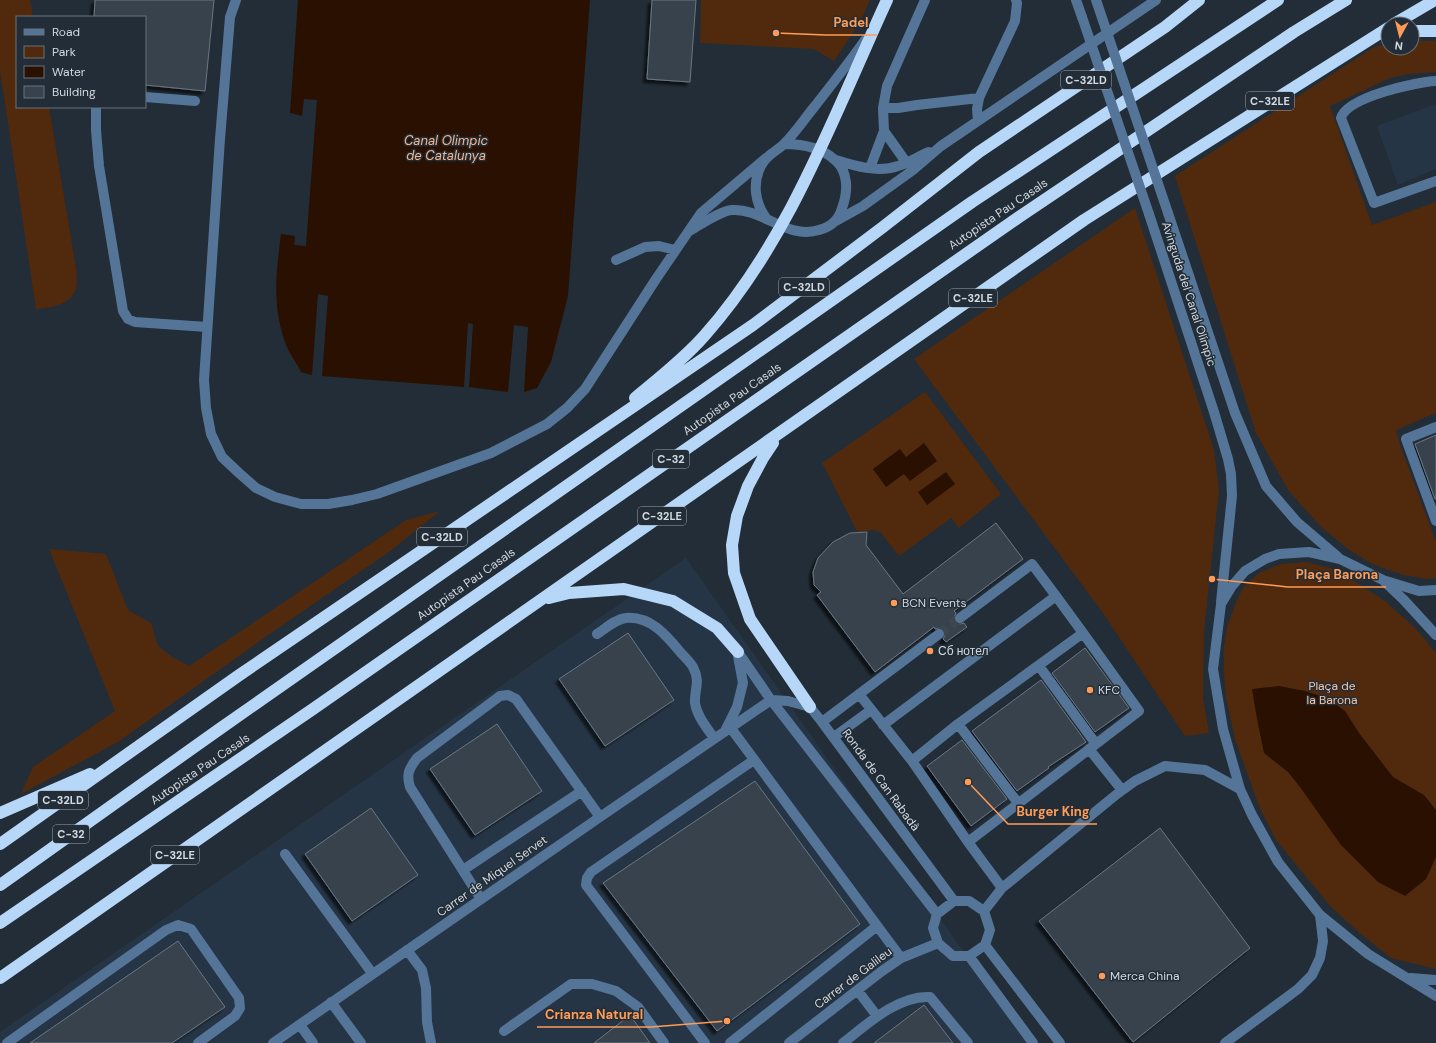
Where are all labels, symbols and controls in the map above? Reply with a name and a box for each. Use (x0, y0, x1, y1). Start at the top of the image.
callout: Padel (826, 10, 877, 35)
text: Padel (834, 14, 868, 31)
legend (16, 16, 146, 108)
north arrow (1380, 16, 1420, 56)
text: Road (52, 24, 80, 40)
text: N (1394, 38, 1404, 53)
text: Park (52, 44, 76, 60)
text: Water (52, 64, 86, 80)
road number: C-32LD (1061, 71, 1111, 89)
text: Building (52, 84, 96, 100)
road number: C-32LE (1246, 92, 1294, 110)
water label: Canal Olimpic de Catalunya (404, 132, 489, 164)
street label: Autopista Pau Casals (945, 175, 1051, 253)
street label: Avinguda del Canal Olímpic (1158, 219, 1220, 369)
road number: C-32LD (779, 278, 829, 296)
road number: C-32LE (949, 289, 997, 307)
street label: Autopista Pau Casals (680, 359, 784, 439)
road number: C-32 (653, 450, 689, 468)
road number: C-32LE (638, 507, 686, 525)
road number: C-32LD (417, 528, 467, 546)
street label: Autopista Pau Casals (414, 544, 518, 624)
callout: Plaça Barona (1288, 562, 1386, 587)
text: Plaça Barona (1296, 566, 1378, 583)
place label: BCN Events (902, 595, 967, 611)
marker: BCN Events (889, 598, 899, 608)
place label: Сб нотел (938, 643, 988, 659)
marker: Сб нотел (925, 646, 935, 656)
park label: Plaça de la Barona (1307, 678, 1357, 708)
place label: KFC (1098, 682, 1120, 698)
marker: KFC (1085, 685, 1095, 695)
street label: Ronda de Can Rabadà (839, 726, 923, 834)
street label: Autopista Pau Casals (147, 730, 253, 808)
road number: C-32LD (38, 791, 88, 809)
callout: Burger King (1008, 799, 1097, 824)
text: Burger King (1017, 803, 1090, 820)
road number: C-32 (53, 825, 89, 843)
street label: Carrer de Miquel Servet (434, 832, 551, 920)
road number: C-32LE (151, 846, 199, 864)
street label: Carrer de Galileu (811, 943, 895, 1012)
place label: Merca China (1110, 968, 1180, 984)
marker: Merca China (1097, 971, 1107, 981)
callout: Crianza Natural (537, 1002, 651, 1027)
text: Crianza Natural (545, 1006, 643, 1023)

